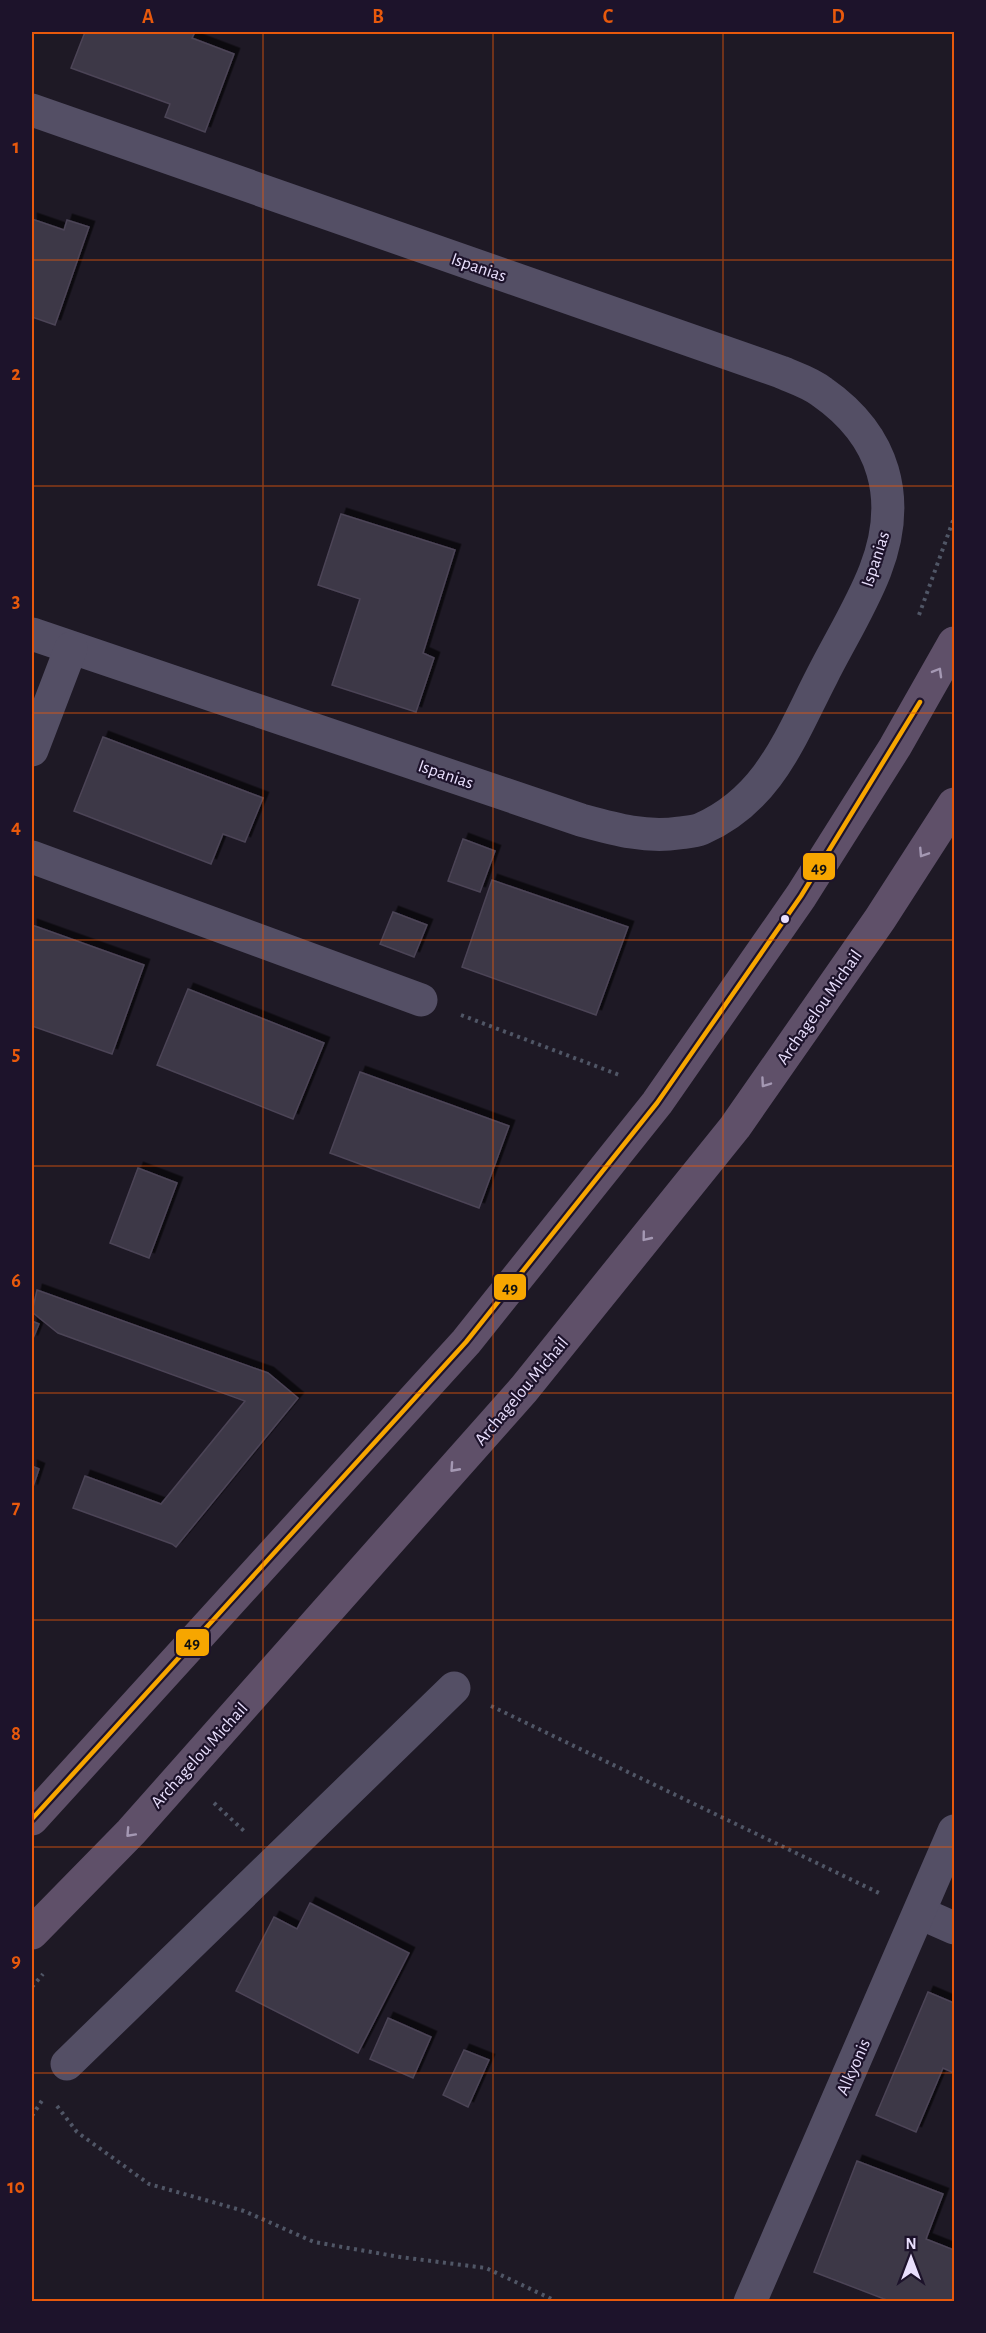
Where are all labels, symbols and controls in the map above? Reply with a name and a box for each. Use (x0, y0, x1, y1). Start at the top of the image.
text: A (142, 7, 154, 27)
text: B (372, 7, 384, 27)
text: C (603, 7, 614, 27)
text: D (831, 7, 845, 27)
text: 1 (12, 137, 20, 157)
street label: Ispanias (449, 250, 509, 286)
text: 2 (11, 364, 21, 384)
street label: Ispanias (859, 529, 893, 589)
text: 3 (12, 591, 20, 611)
one-way arrow (930, 668, 942, 679)
street label: Ispanias (416, 757, 476, 793)
text: 4 (11, 817, 21, 837)
one-way arrow (919, 846, 930, 857)
line badge: 49 (802, 852, 836, 881)
text: 49 (811, 860, 827, 876)
unlabelled marker (779, 913, 791, 925)
street label: Archagelou Michail (774, 947, 866, 1068)
text: 5 (12, 1044, 20, 1064)
one-way arrow (761, 1077, 772, 1088)
one-way arrow (643, 1231, 654, 1242)
text: 6 (11, 1271, 21, 1291)
line badge: 49 (493, 1273, 527, 1301)
text: 49 (502, 1280, 518, 1296)
street label: Archagelou Michail (471, 1334, 572, 1449)
one-way arrow (450, 1461, 461, 1472)
text: 7 (12, 1497, 21, 1517)
line badge: 49 (175, 1628, 210, 1657)
text: 49 (184, 1635, 200, 1651)
street label: Archagelou Michail (148, 1699, 252, 1812)
text: 8 (11, 1724, 21, 1744)
one-way arrow (126, 1826, 137, 1837)
text: 9 (11, 1951, 21, 1971)
street label: Alkyonis (834, 2037, 874, 2098)
text: 10 (7, 2177, 25, 2197)
north arrow (881, 2228, 941, 2288)
text: N (905, 2236, 917, 2252)

